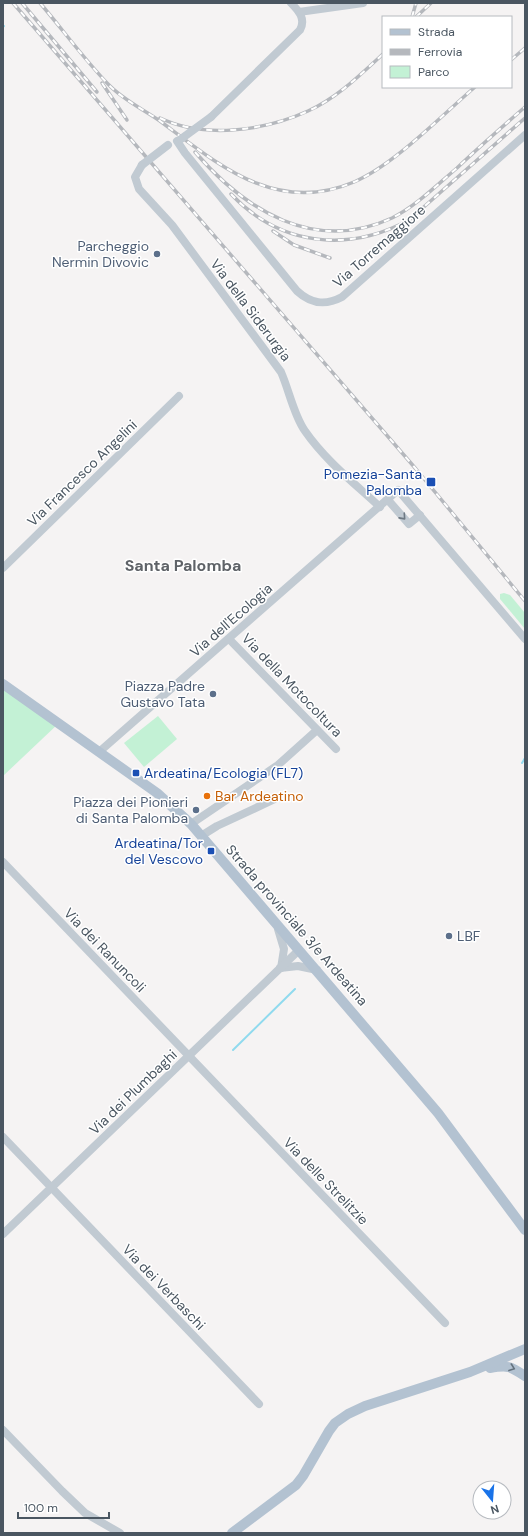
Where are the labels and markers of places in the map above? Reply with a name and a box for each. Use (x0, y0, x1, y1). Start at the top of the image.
place label: Parcheggio Nermin Divovic (52, 237, 149, 271)
marker: Parcheggio Nermin Divovic (152, 249, 162, 259)
place label: Pomezia-Santa Palomba (324, 465, 422, 499)
marker: Pomezia-Santa Palomba (425, 476, 437, 488)
place label: Piazza Padre Gustavo Tata (120, 677, 205, 711)
marker: Piazza Padre Gustavo Tata (208, 689, 218, 699)
place label: Ardeatina/Ecologia (FL7) (144, 764, 303, 782)
marker: Ardeatina/Ecologia (FL7) (131, 768, 141, 778)
place label: Bar Ardeatino (215, 787, 304, 805)
marker: Bar Ardeatino (202, 791, 212, 801)
place label: Piazza dei Pionieri di Santa Palomba (73, 793, 188, 827)
marker: Piazza dei Pionieri di Santa Palomba (191, 805, 201, 815)
place label: Ardeatina/Tor del Vescovo (114, 834, 203, 868)
marker: Ardeatina/Tor del Vescovo (206, 846, 216, 856)
place label: LBF (457, 927, 481, 945)
marker: LBF (444, 931, 454, 941)

